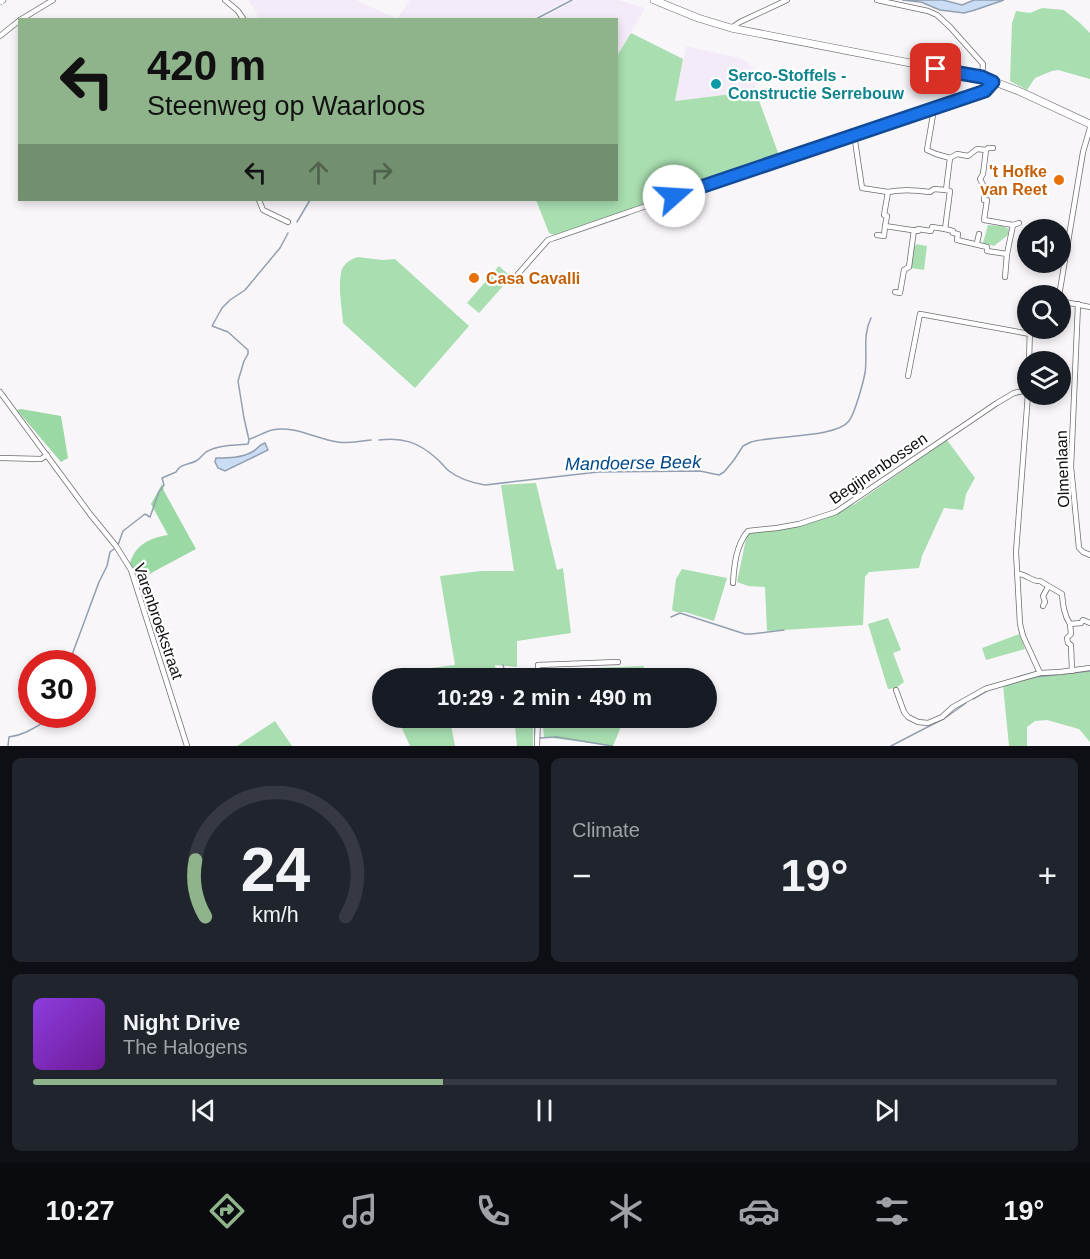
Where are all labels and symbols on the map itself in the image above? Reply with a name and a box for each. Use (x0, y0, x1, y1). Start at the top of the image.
pin (910, 43, 961, 94)
place label: Serco-Stoffels - Constructie Serrebouw (728, 67, 905, 102)
marker: Serco-Stoffels - Constructie Serrebouw (709, 77, 723, 91)
place label: 't Hofke van Reet (980, 163, 1048, 198)
position arrow (642, 164, 706, 228)
marker: 't Hofke van Reet (1052, 173, 1066, 187)
place label: Casa Cavalli (486, 270, 580, 287)
marker: Casa Cavalli (467, 271, 481, 285)
street label: Begijnenbossen (826, 430, 930, 507)
street label: Olmenlaan (1053, 430, 1072, 508)
water label: Mandoerse Beek (565, 452, 702, 474)
street label: Varenbroekstraat (131, 561, 187, 682)
speed limit sign: 30 (18, 650, 96, 728)

